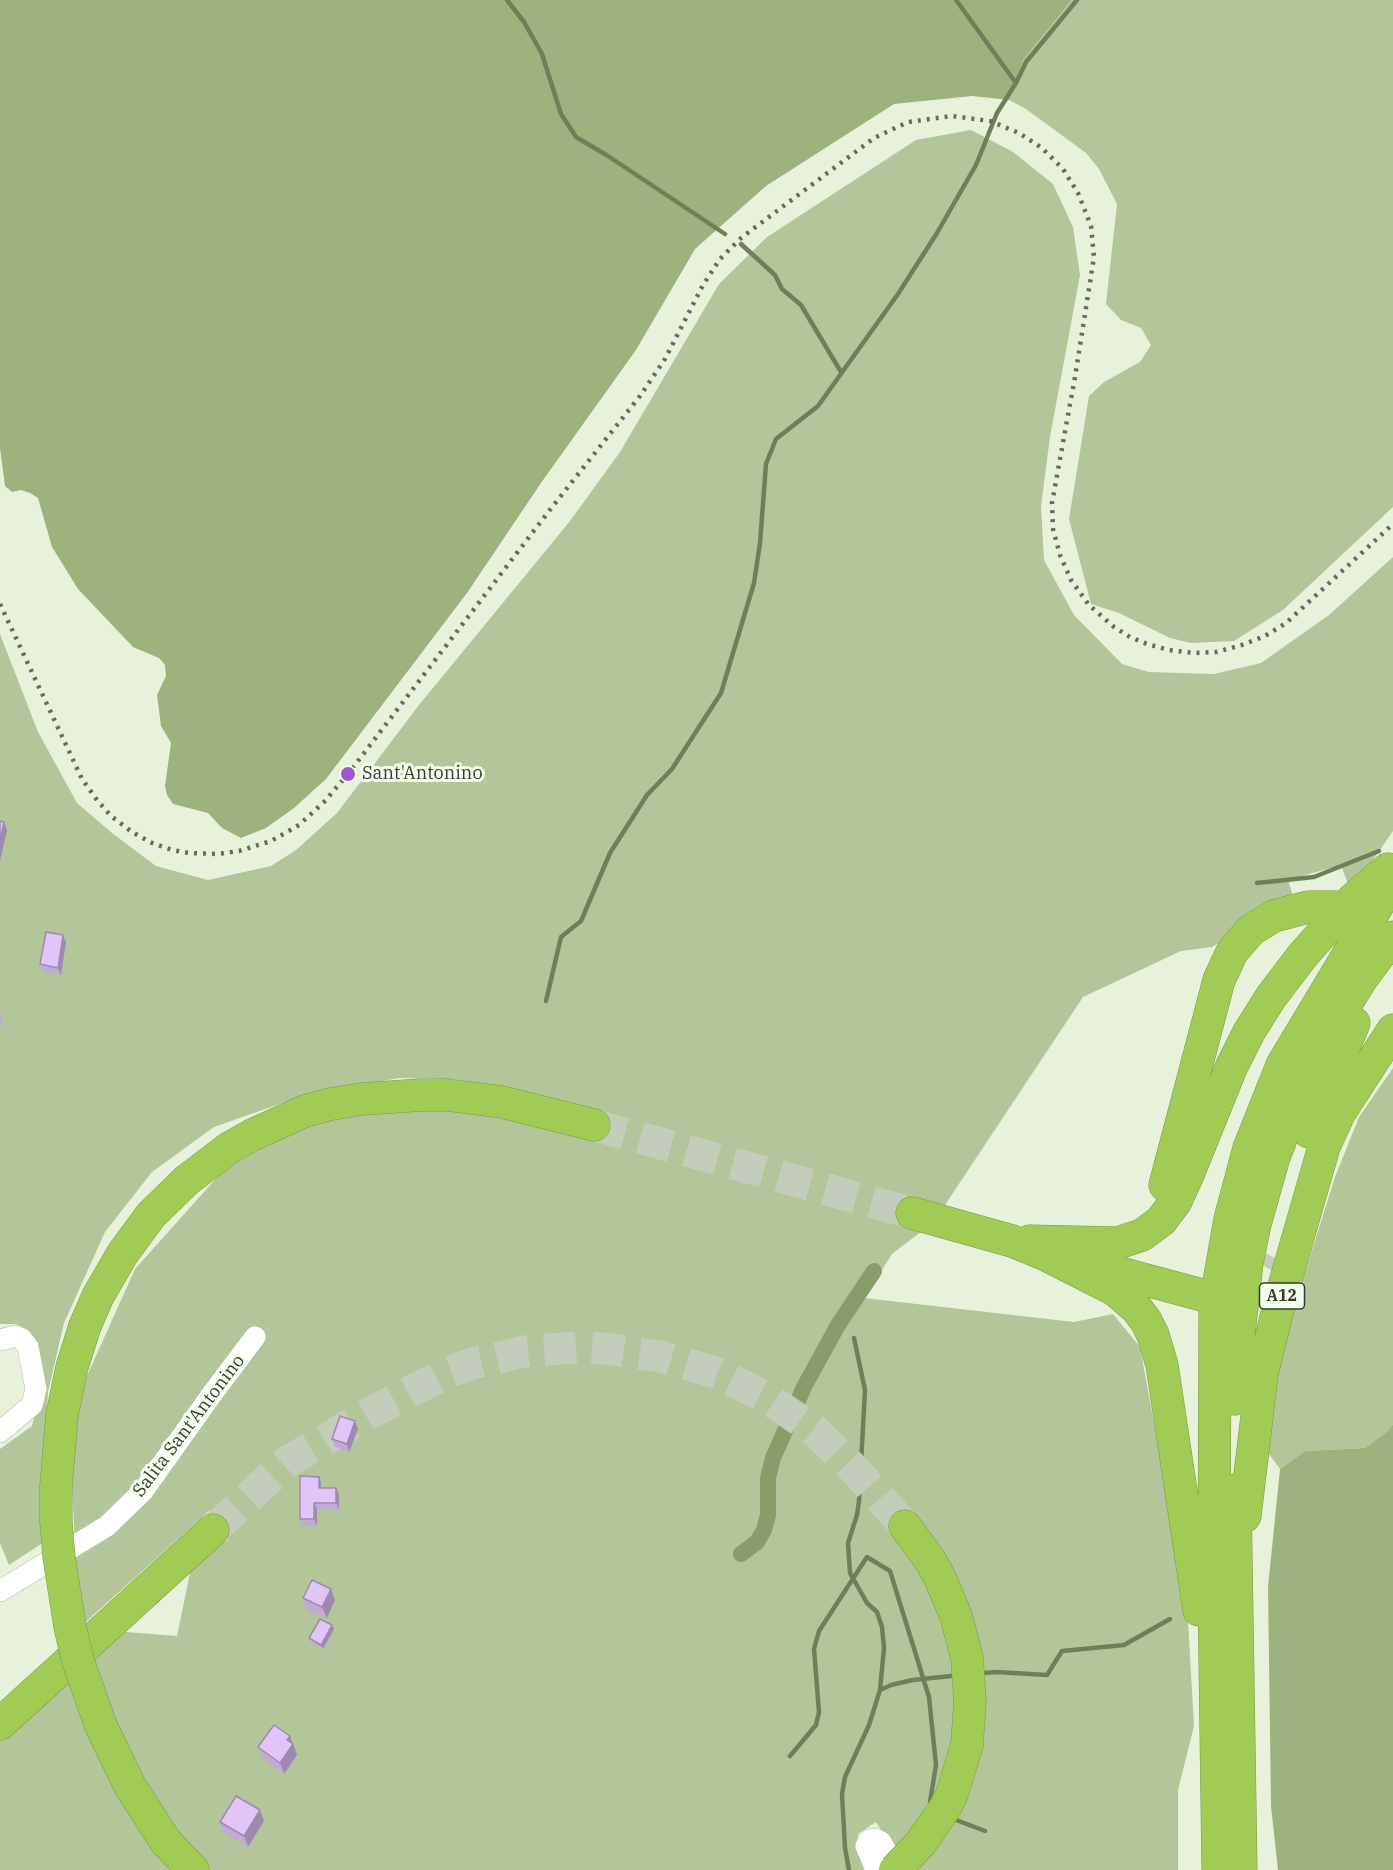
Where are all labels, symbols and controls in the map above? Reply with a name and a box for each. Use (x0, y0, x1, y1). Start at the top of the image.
place label: Sant'Antonino (362, 763, 483, 785)
marker: Sant'Antonino (339, 765, 357, 783)
road number: A12 (1260, 1283, 1304, 1309)
street label: Salita Sant'Antonino (129, 1351, 249, 1501)

